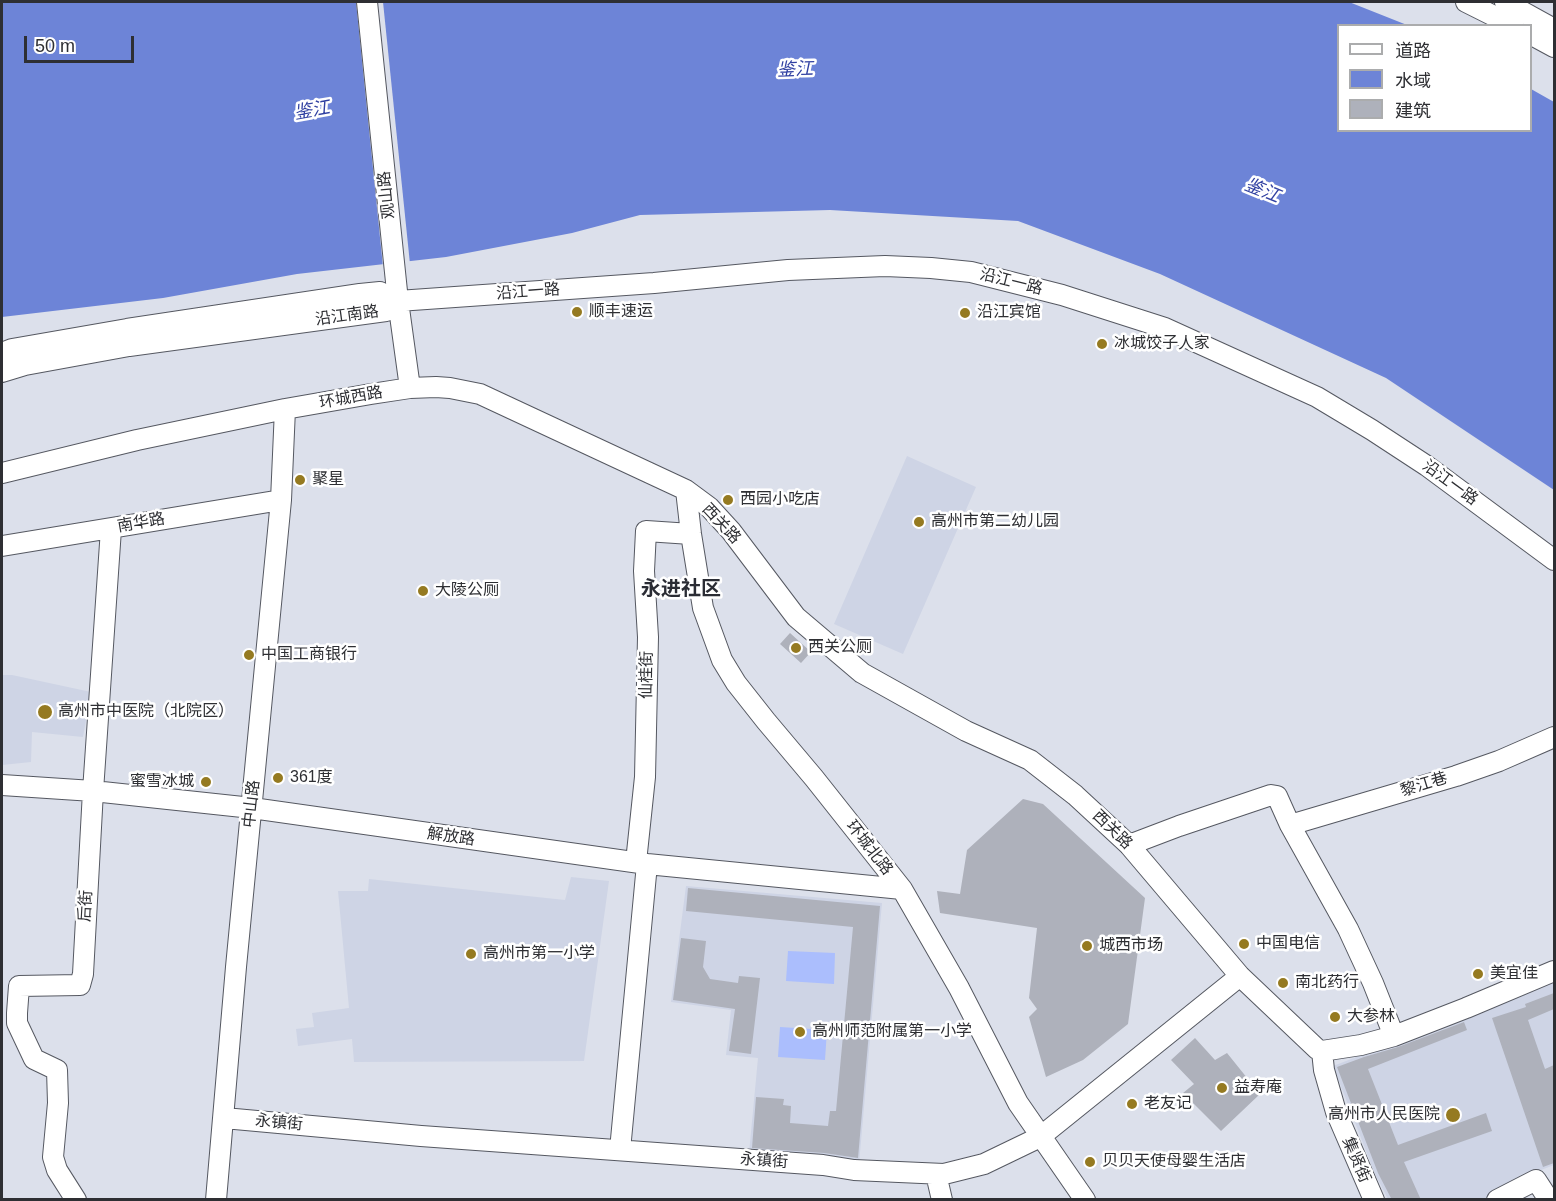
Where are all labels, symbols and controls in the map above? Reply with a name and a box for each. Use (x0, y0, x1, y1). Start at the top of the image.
scale bar (27, 24, 136, 62)
legend (1337, 24, 1532, 132)
text: 50 m (35, 36, 75, 56)
text: 道路 (1395, 41, 1431, 61)
water label: 鉴江 (777, 59, 813, 81)
text: 水域 (1395, 71, 1431, 91)
water label: 鉴江 (292, 97, 332, 125)
text: 建筑 (1395, 101, 1431, 121)
street label: 观山路 (375, 170, 399, 220)
water label: 鉴江 (1241, 174, 1283, 208)
street label: 沿江一路 (978, 265, 1044, 299)
street label: 沿江一路 (495, 280, 561, 304)
street label: 沿江南路 (314, 302, 380, 330)
place label: 顺丰速运 (589, 302, 653, 322)
place label: 沿江宾馆 (977, 303, 1041, 323)
marker: 顺丰速运 (570, 305, 584, 319)
marker: 沿江宾馆 (958, 306, 972, 320)
place label: 冰城饺子人家 (1114, 334, 1210, 354)
marker: 冰城饺子人家 (1095, 337, 1109, 351)
street label: 环城西路 (318, 383, 384, 413)
street label: 沿江一路 (1418, 456, 1482, 510)
place label: 聚星 (312, 470, 344, 490)
marker: 聚星 (293, 473, 307, 487)
place label: 西园小吃店 (740, 490, 820, 510)
marker: 西园小吃店 (721, 493, 735, 507)
street label: 西关路 (698, 500, 744, 548)
street label: 南华路 (116, 509, 166, 537)
place label: 高州市第二幼儿园 (931, 512, 1059, 532)
marker: 高州市第二幼儿园 (912, 515, 926, 529)
district label: 永进社区 (641, 577, 721, 601)
place label: 大陵公厕 (435, 581, 499, 601)
marker: 大陵公厕 (416, 584, 430, 598)
place label: 西关公厕 (808, 638, 872, 658)
marker: 西关公厕 (789, 641, 803, 655)
place label: 中国工商银行 (261, 645, 357, 665)
marker: 中国工商银行 (242, 648, 256, 662)
street label: 仙桂街 (637, 651, 657, 699)
place label: 高州市中医院（北院区） (58, 702, 234, 722)
marker: 高州市中医院（北院区） (36, 703, 54, 721)
place label: 361度 (290, 768, 333, 788)
street label: 黎江巷 (1398, 769, 1450, 801)
marker: 361度 (271, 771, 285, 785)
place label: 蜜雪冰城 (130, 772, 194, 792)
marker: 蜜雪冰城 (199, 775, 213, 789)
street label: 中山路 (240, 779, 264, 829)
street label: 西关路 (1088, 806, 1136, 854)
street label: 环城北路 (842, 817, 896, 879)
street label: 解放路 (426, 824, 476, 850)
street label: 后街 (76, 890, 96, 922)
place label: 中国电信 (1256, 934, 1320, 954)
place label: 城西市场 (1099, 936, 1163, 956)
marker: 中国电信 (1237, 937, 1251, 951)
marker: 城西市场 (1080, 939, 1094, 953)
place label: 高州市第一小学 (483, 944, 595, 964)
marker: 高州市第一小学 (464, 947, 478, 961)
place label: 美宜佳 (1490, 964, 1538, 984)
marker: 美宜佳 (1471, 967, 1485, 981)
place label: 南北药行 (1295, 973, 1359, 993)
marker: 南北药行 (1276, 976, 1290, 990)
place label: 大参林 (1347, 1007, 1395, 1027)
marker: 大参林 (1328, 1010, 1342, 1024)
place label: 高州师范附属第一小学 (812, 1022, 972, 1042)
marker: 高州师范附属第一小学 (793, 1025, 807, 1039)
place label: 益寿庵 (1234, 1078, 1282, 1098)
marker: 益寿庵 (1215, 1081, 1229, 1095)
place label: 老友记 (1144, 1094, 1192, 1114)
marker: 老友记 (1125, 1097, 1139, 1111)
place label: 高州市人民医院 (1328, 1105, 1440, 1125)
marker: 高州市人民医院 (1444, 1106, 1462, 1124)
street label: 永镇街 (254, 1111, 304, 1135)
street label: 集贤街 (1338, 1134, 1374, 1186)
street label: 永镇街 (739, 1150, 789, 1172)
place label: 贝贝天使母婴生活店 (1102, 1152, 1246, 1172)
marker: 贝贝天使母婴生活店 (1083, 1155, 1097, 1169)

